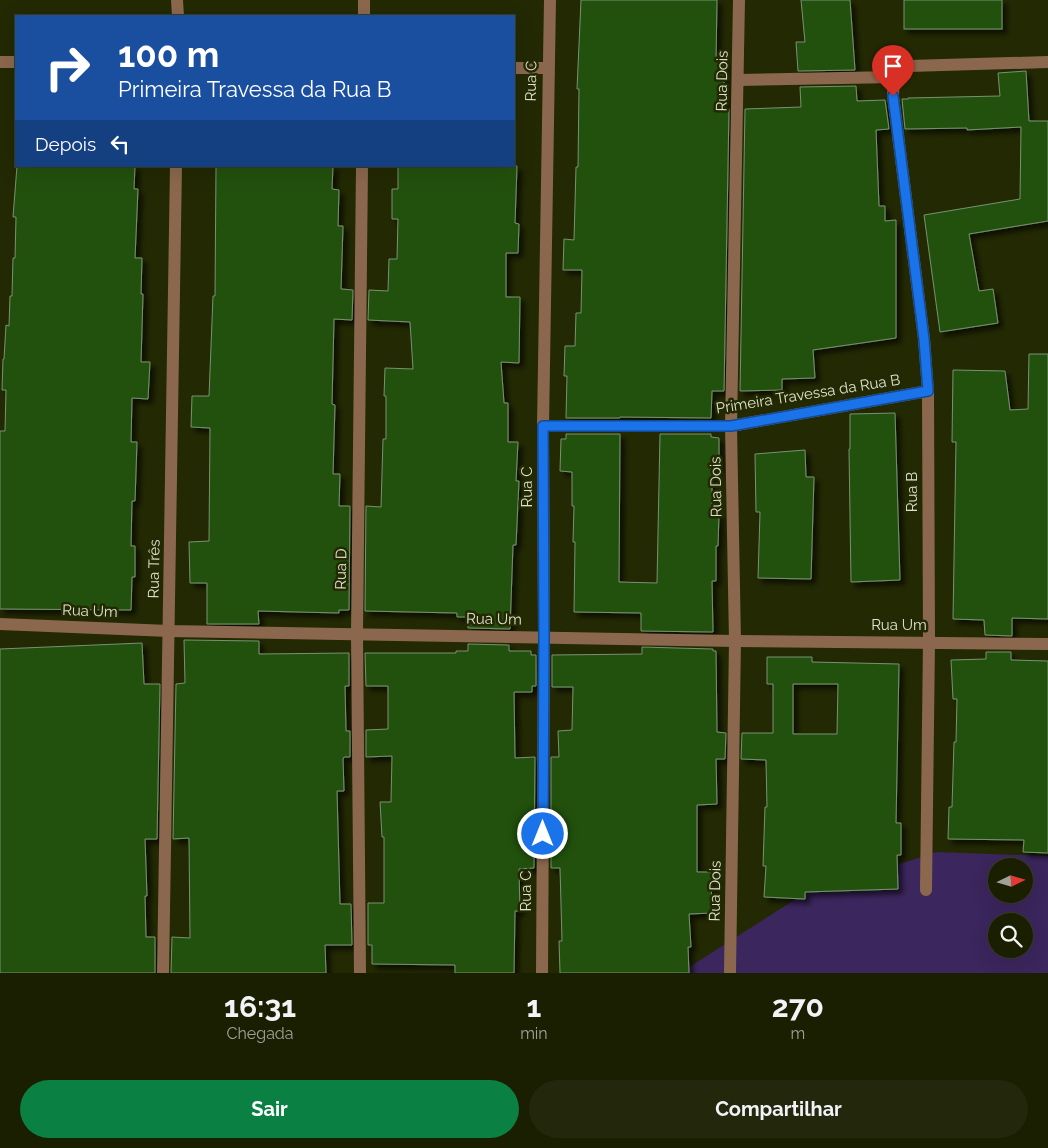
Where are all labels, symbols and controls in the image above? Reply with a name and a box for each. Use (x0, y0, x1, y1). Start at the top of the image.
text: 100 m (118, 34, 219, 75)
icon: right (35, 35, 100, 100)
pin (872, 45, 914, 96)
street label: Rua Dois (712, 50, 732, 112)
icon: arrive (879, 52, 907, 80)
street label: Rua C (522, 60, 540, 102)
text: Primeira Travessa da Rua B (118, 76, 391, 102)
icon: left (106, 130, 134, 158)
text: Depois (35, 133, 96, 155)
street label: Primeira Travessa da Rua B (715, 371, 901, 417)
street label: Rua Dois (706, 456, 726, 518)
street label: Rua C (518, 467, 536, 507)
street label: Rua B (903, 472, 921, 512)
street label: Rua Três (144, 539, 164, 599)
street label: Rua D (332, 548, 350, 590)
street label: Rua Um (62, 601, 118, 621)
street label: Rua Um (466, 610, 522, 628)
street label: Rua Um (871, 616, 927, 634)
position arrow (516, 807, 568, 859)
north arrow (988, 858, 1032, 902)
map controls (988, 858, 1033, 958)
street label: Rua Dois (705, 860, 725, 922)
street label: Rua C (517, 871, 535, 911)
button: search (988, 913, 1033, 958)
text: 16:31 (224, 989, 296, 1024)
text: 1 (526, 989, 541, 1024)
text: 270 (772, 989, 824, 1024)
text: Chegada (227, 1024, 294, 1043)
text: min (520, 1024, 548, 1043)
text: m (790, 1024, 805, 1043)
button: Sair (20, 1080, 519, 1138)
button: Compartilhar (529, 1080, 1028, 1138)

